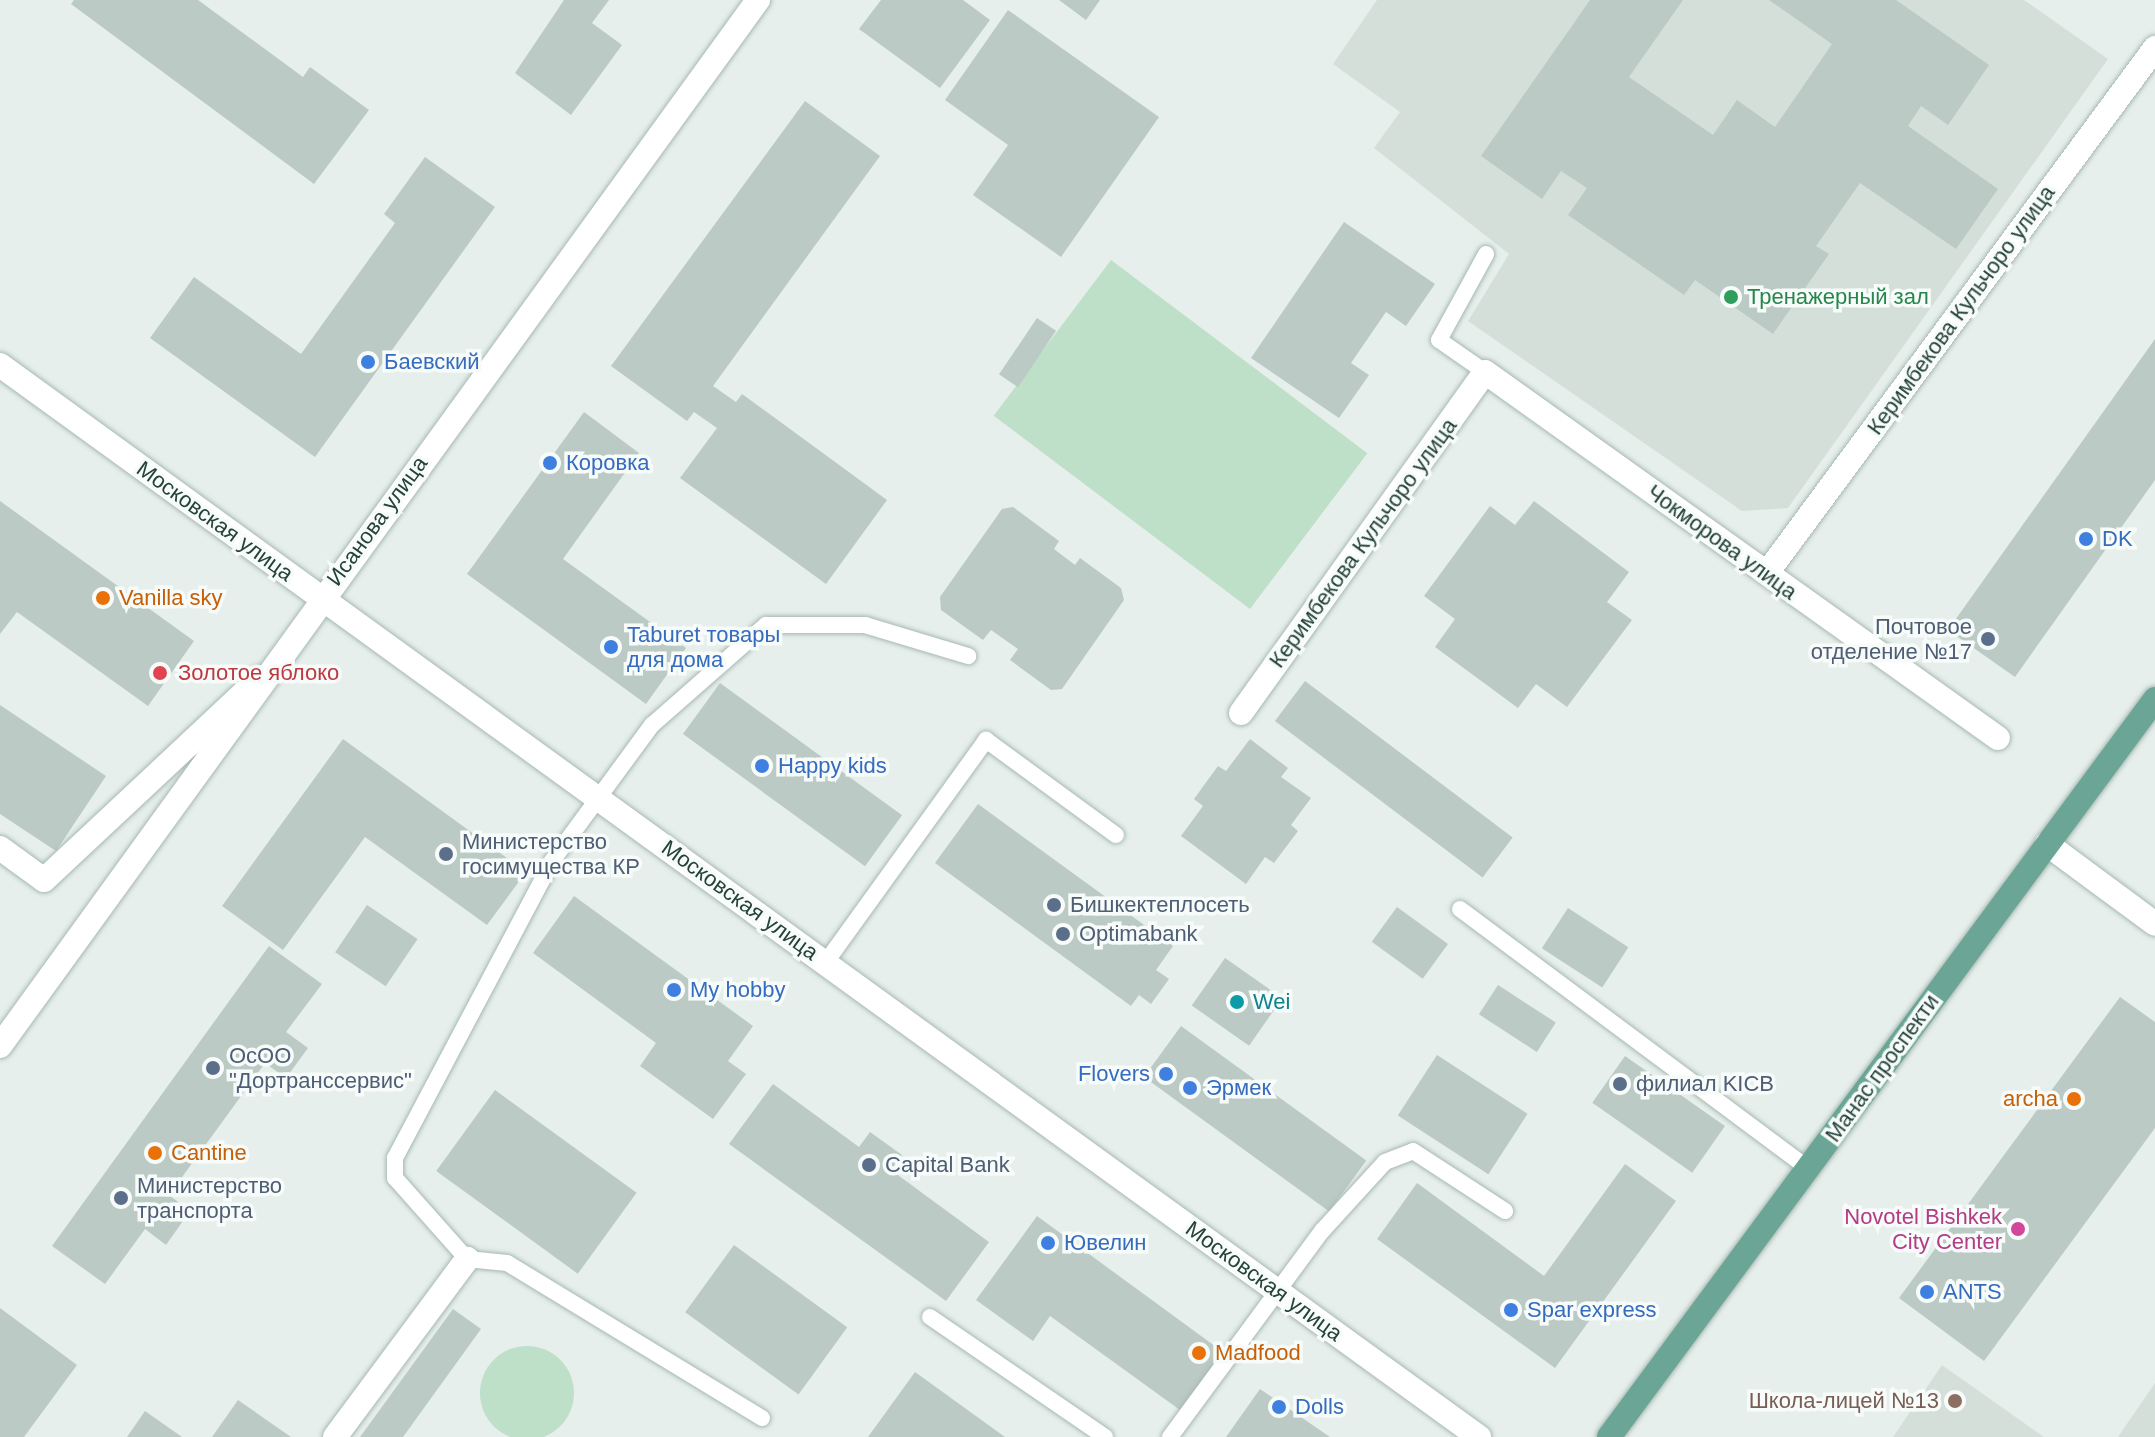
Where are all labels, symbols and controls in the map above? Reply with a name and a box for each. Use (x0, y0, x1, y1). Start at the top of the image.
street label: Керимбекова Кульчоро улица (1862, 180, 2060, 440)
place label: Тренажерный зал (1747, 284, 1929, 310)
marker: Тренажерный зал (1722, 288, 1740, 306)
place label: Баевский (384, 349, 480, 375)
marker: Баевский (359, 353, 377, 371)
street label: Керимбекова Кульчоро улица (1264, 413, 1462, 673)
place label: Коровка (566, 450, 650, 476)
street label: Исанова улица (321, 451, 433, 591)
marker: Коровка (541, 454, 559, 472)
street label: Московская улица (132, 455, 298, 587)
street label: Чокморова улица (1642, 479, 1802, 605)
place label: DK (2102, 526, 2133, 552)
marker: DK (2077, 530, 2095, 548)
place label: Vanilla sky (119, 585, 223, 611)
marker: Vanilla sky (94, 589, 112, 607)
place label: Почтовое отделение №17 (1811, 613, 1972, 664)
place label: Taburet товары для дома (627, 621, 780, 672)
marker: Почтовое отделение №17 (1979, 630, 1997, 648)
marker: Taburet товары для дома (602, 638, 620, 656)
place label: Золотое яблоко (178, 660, 339, 686)
marker: Золотое яблоко (149, 662, 171, 684)
place label: Happy kids (778, 753, 887, 779)
marker: Happy kids (753, 757, 771, 775)
place label: Министерство госимущества КР (462, 828, 640, 880)
street label: Московская улица (657, 834, 823, 966)
marker: Министерство госимущества КР (437, 845, 455, 863)
place label: Бишкектеплосеть (1070, 892, 1250, 918)
marker: Бишкектеплосеть (1045, 896, 1063, 914)
place label: Optimabank (1079, 921, 1198, 947)
marker: Optimabank (1054, 925, 1072, 943)
place label: My hobby (690, 977, 785, 1003)
marker: My hobby (665, 981, 683, 999)
place label: Wei (1253, 989, 1290, 1015)
street label: Манас проспекти (1820, 989, 1944, 1147)
marker: Wei (1228, 993, 1246, 1011)
place label: ОсОО "Дортранссервис" (229, 1042, 412, 1094)
marker: ОсОО "Дортранссервис" (204, 1059, 222, 1077)
place label: Flovers (1078, 1061, 1150, 1087)
marker: Flovers (1157, 1065, 1175, 1083)
place label: филиал KICB (1636, 1071, 1774, 1097)
place label: Эрмек (1206, 1075, 1271, 1101)
marker: филиал KICB (1611, 1075, 1629, 1093)
marker: Эрмек (1181, 1079, 1199, 1097)
place label: archa (2003, 1086, 2058, 1112)
marker: archa (2065, 1090, 2083, 1108)
place label: Cantine (171, 1140, 247, 1166)
marker: Cantine (146, 1144, 164, 1162)
place label: Capital Bank (885, 1152, 1010, 1178)
marker: Capital Bank (860, 1156, 878, 1174)
place label: Министерство транспорта (137, 1172, 282, 1224)
marker: Министерство транспорта (112, 1189, 130, 1207)
place label: Novotel Bishkek City Center (1844, 1203, 2002, 1254)
street label: Московская улица (1181, 1215, 1347, 1347)
marker: Novotel Bishkek City Center (2009, 1220, 2027, 1238)
place label: Ювелин (1064, 1230, 1146, 1256)
marker: Ювелин (1039, 1234, 1057, 1252)
place label: ANTS (1943, 1279, 2002, 1305)
marker: ANTS (1918, 1283, 1936, 1301)
place label: Spar express (1527, 1297, 1657, 1323)
marker: Spar express (1502, 1301, 1520, 1319)
place label: Madfood (1215, 1340, 1301, 1366)
marker: Madfood (1190, 1344, 1208, 1362)
place label: Школа-лицей №13 (1749, 1388, 1939, 1414)
marker: Школа-лицей №13 (1946, 1392, 1964, 1410)
place label: Dolls (1295, 1394, 1344, 1420)
marker: Dolls (1270, 1398, 1288, 1416)

